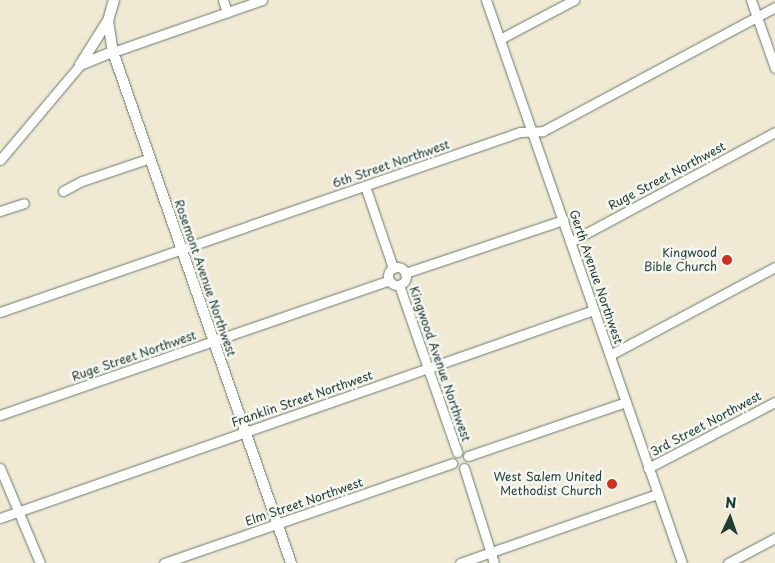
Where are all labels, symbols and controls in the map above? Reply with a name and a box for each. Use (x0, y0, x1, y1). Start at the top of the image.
street label: 6th Street Northwest (330, 137, 452, 191)
street label: Ruge Street Northwest (606, 139, 728, 213)
street label: Rosemont Avenue Northwest (171, 198, 239, 358)
street label: Gerth Avenue Northwest (566, 208, 626, 346)
place label: Kingwood Bible Church (644, 246, 717, 274)
marker: Kingwood Bible Church (721, 254, 733, 266)
street label: Kingwood Avenue Northwest (407, 285, 473, 443)
street label: Ruge Street Northwest (70, 328, 198, 384)
street label: Franklin Street Northwest (228, 368, 376, 430)
street label: 3rd Street Northwest (648, 389, 764, 459)
place label: West Salem United Methodist Church (491, 470, 602, 498)
street label: Elm Street Northwest (243, 475, 365, 529)
marker: West Salem United Methodist Church (606, 478, 618, 490)
text: N (725, 492, 737, 513)
north arrow (705, 493, 755, 543)

